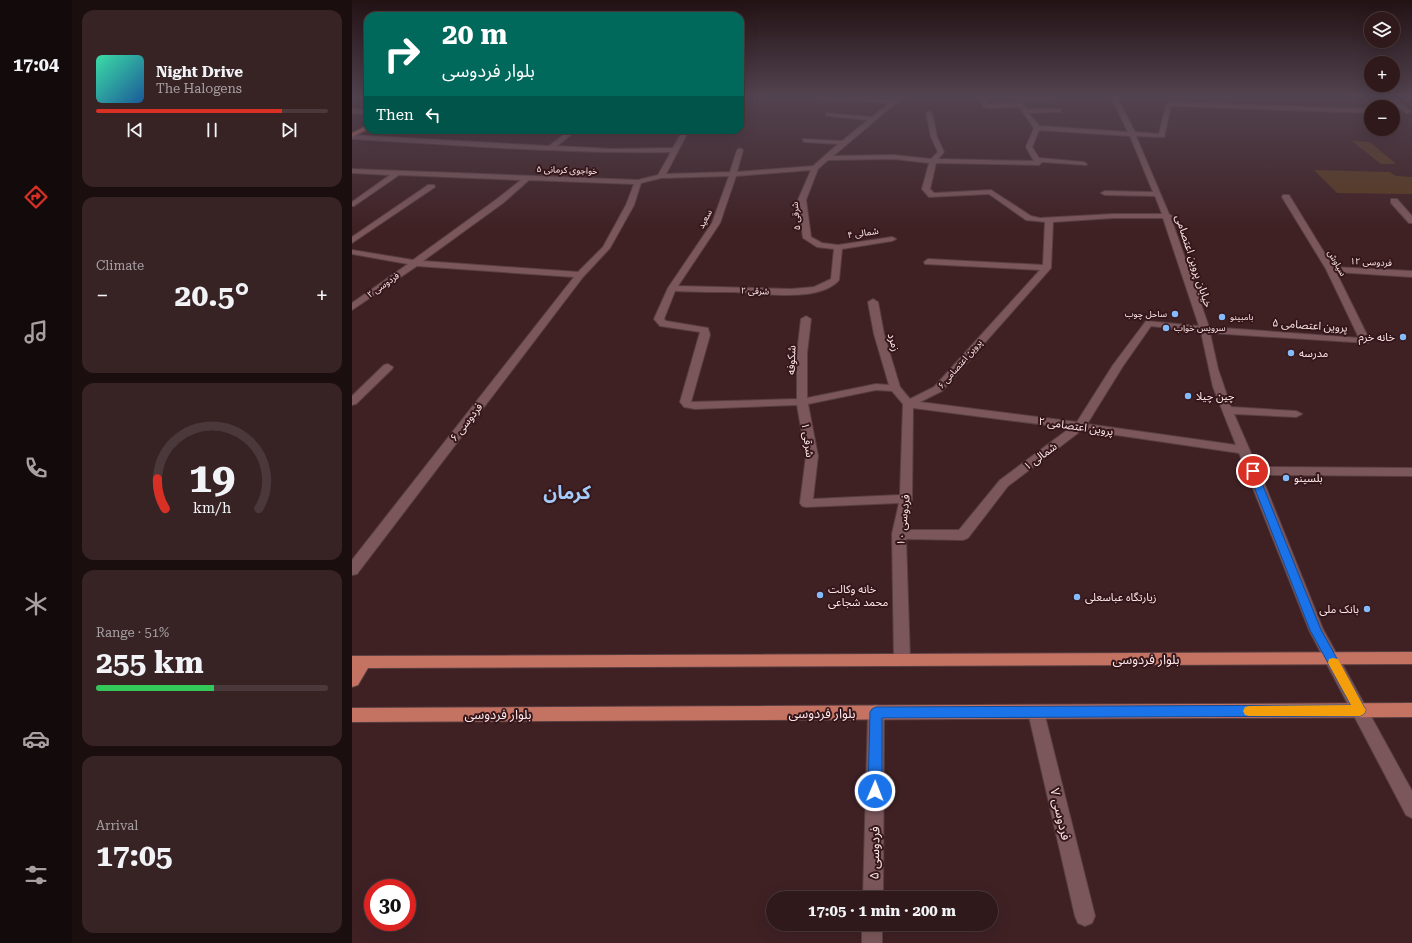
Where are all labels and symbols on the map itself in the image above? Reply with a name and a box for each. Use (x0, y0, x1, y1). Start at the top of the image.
street label: خواجوی کرمانی ۵ (536, 164, 598, 177)
street label: شرقی ۵ (790, 201, 803, 231)
street label: سعید (696, 208, 714, 230)
street label: خیابان پروین اعتصامی (1171, 213, 1215, 310)
street label: شمالی ۴ (847, 226, 879, 240)
street label: سیاوش (1326, 248, 1348, 278)
street label: فردوسی ۱۲ (1350, 256, 1392, 269)
street label: فردوسی ۲ (365, 270, 401, 300)
street label: شرقی ۲ (741, 286, 769, 297)
place label: ساحل چوب (1125, 309, 1167, 320)
marker: ساحل چوب (1170, 309, 1180, 319)
marker: بامبینو (1217, 312, 1227, 322)
place label: بامبینو (1230, 312, 1254, 323)
street label: پروین اعتصامی ۵ (1272, 316, 1348, 336)
marker: سرویس خواب (1161, 323, 1171, 333)
place label: سرویس خواب (1174, 323, 1226, 334)
street label: زمرد (885, 331, 902, 353)
place label: خانه خرم (1359, 331, 1396, 345)
marker: خانه خرم (1398, 332, 1408, 342)
street label: پروین اعتصامی ۶ (936, 337, 985, 391)
street label: شکوفه (784, 345, 799, 375)
place label: مدرسه (1299, 347, 1329, 360)
marker: مدرسه (1286, 348, 1296, 358)
place label: چین چیلا (1196, 390, 1235, 404)
marker: چین چیلا (1183, 391, 1193, 401)
street label: فردوسی ۶ (447, 401, 485, 444)
street label: پروین اعتصامی ۲ (1037, 415, 1114, 439)
street label: شرقی ۱ (799, 422, 816, 459)
street label: شمالی ۱ (1021, 440, 1060, 473)
pin (1236, 454, 1270, 488)
place label: بلسینو (1294, 472, 1323, 485)
marker: بلسینو (1281, 473, 1291, 483)
district label: کرمان (543, 481, 591, 504)
street label: فردوسی ۱۰ (894, 494, 913, 546)
place label: خانه وکالت محمد شجاعی (828, 583, 888, 609)
marker: خانه وکالت محمد شجاعی (815, 590, 825, 600)
place label: زیارتگاه عباسعلی (1085, 591, 1156, 604)
marker: زیارتگاه عباسعلی (1072, 592, 1082, 602)
place label: بانک ملی (1319, 603, 1359, 616)
marker: بانک ملی (1362, 604, 1372, 614)
street label: بلوار فردوسی (1112, 652, 1180, 668)
street label: بلوار فردوسی (788, 706, 856, 722)
street label: بلوار فردوسی (464, 707, 532, 723)
position arrow (854, 770, 896, 812)
street label: فردوسی ۷ (1046, 787, 1074, 842)
street label: فردوسی ۵ (867, 826, 883, 880)
speed limit sign: 30 (364, 879, 416, 931)

